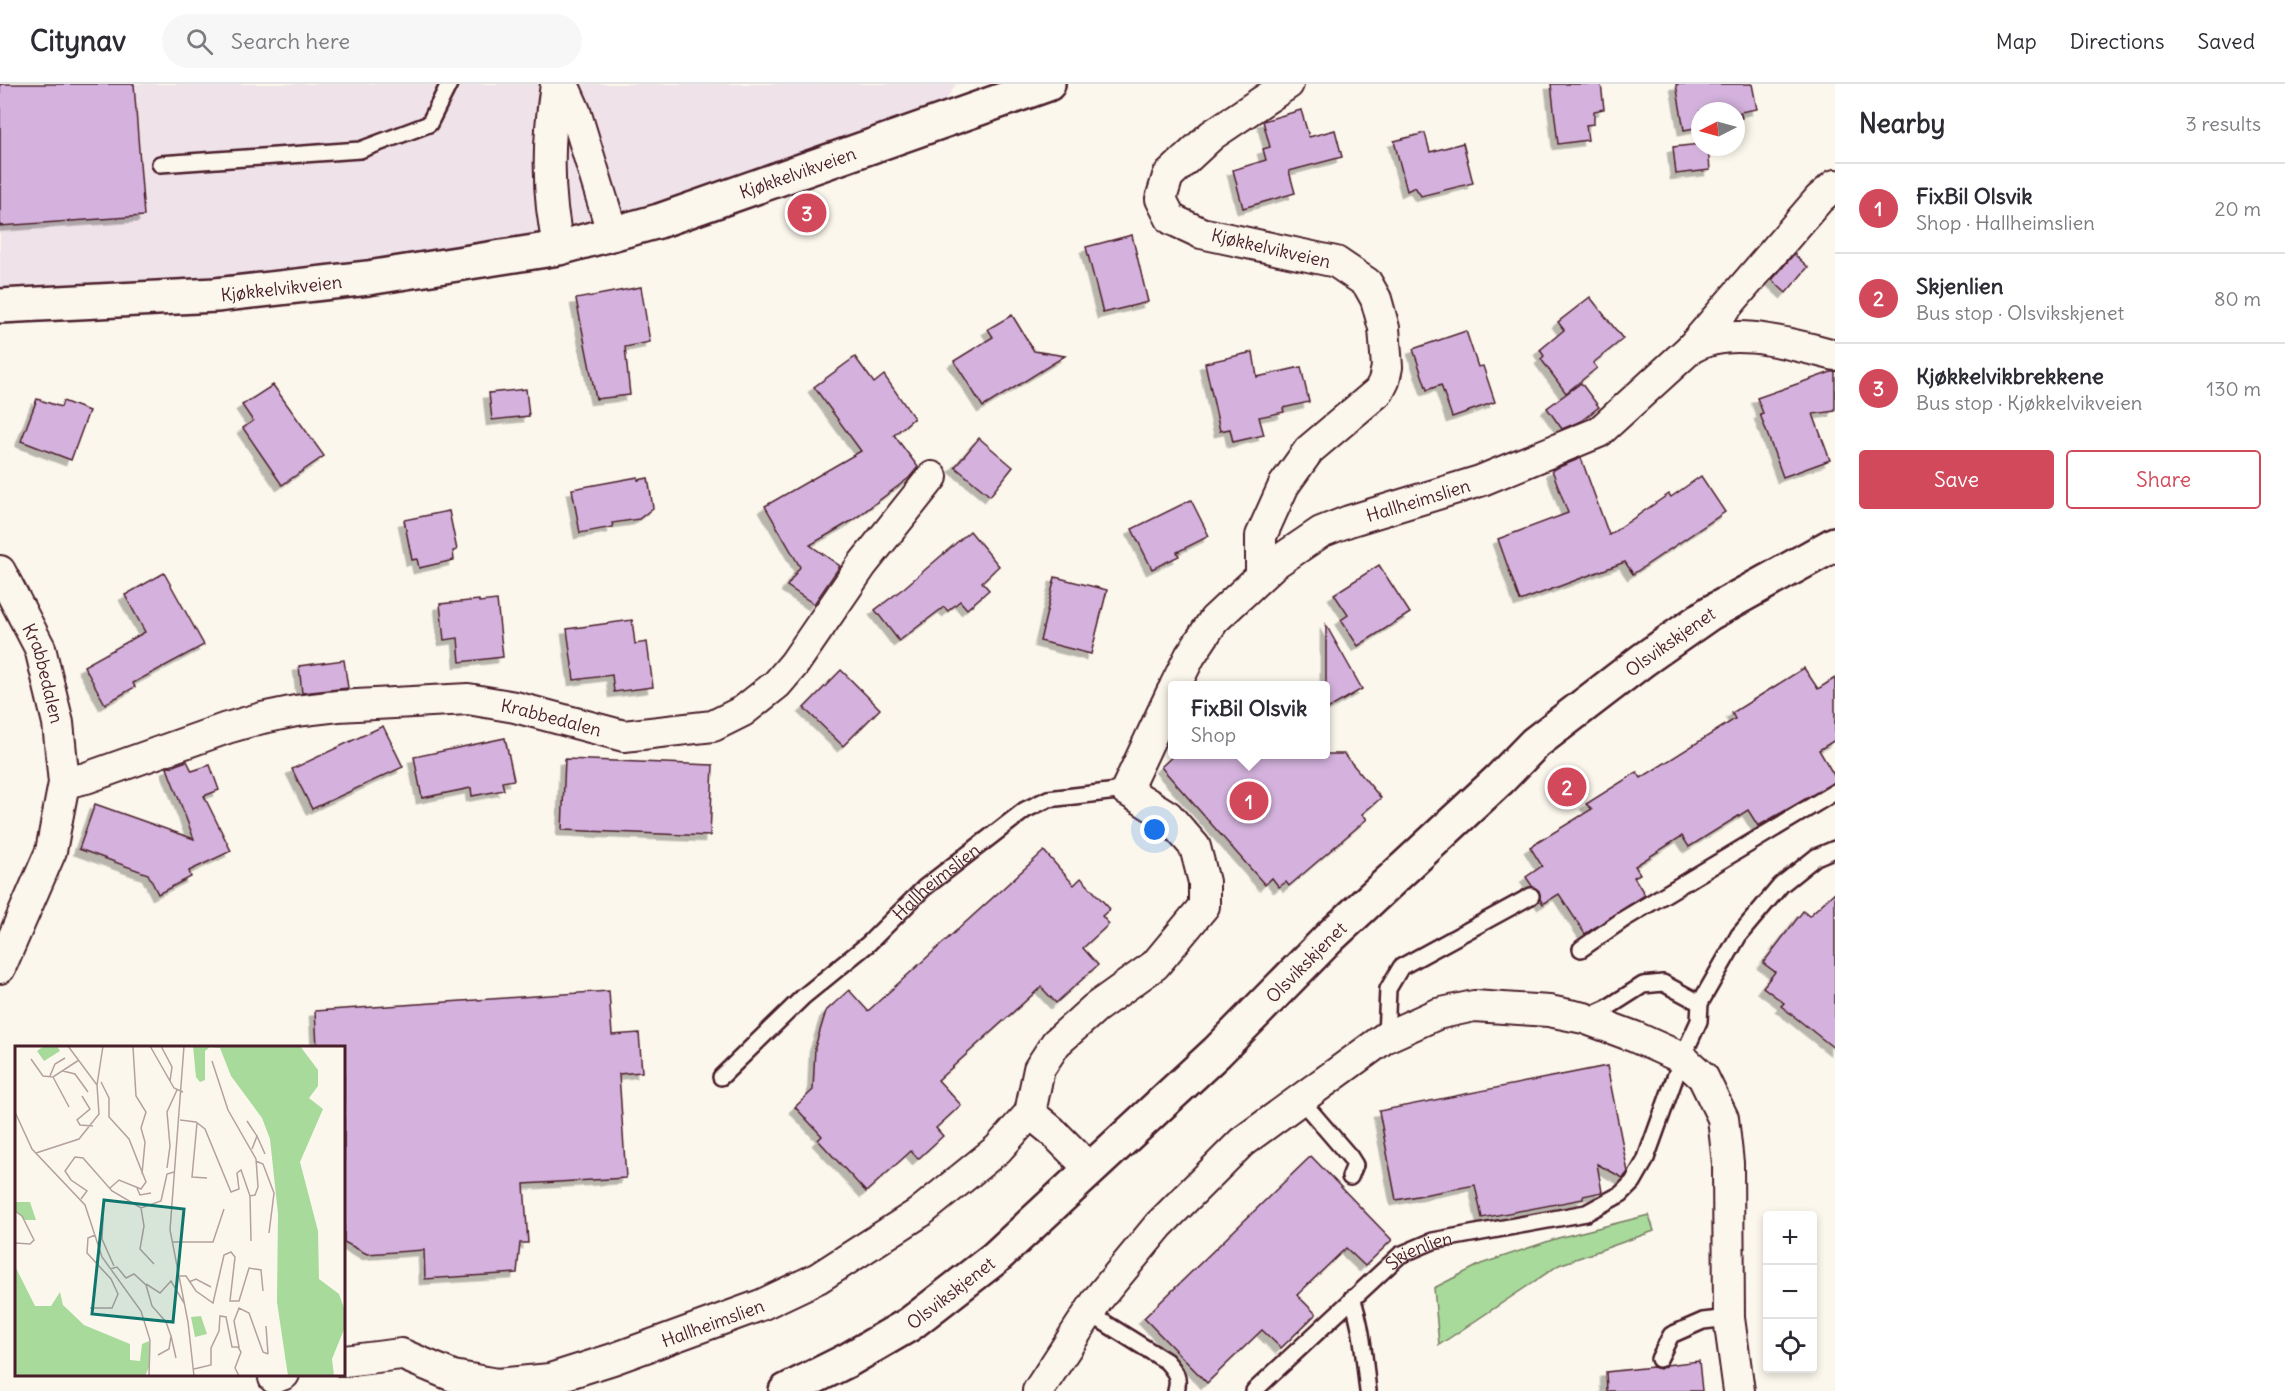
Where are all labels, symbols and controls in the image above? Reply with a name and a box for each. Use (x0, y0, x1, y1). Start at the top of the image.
search box (162, 14, 582, 68)
text: Citynav (30, 23, 126, 59)
icon: search (183, 25, 216, 58)
text: Search here (231, 27, 350, 55)
text: Map (1996, 28, 2037, 55)
text: Directions (2070, 28, 2164, 55)
text: Saved (2197, 28, 2255, 55)
north arrow (1691, 102, 1745, 156)
text: Nearby (1859, 107, 1945, 140)
text: 3 results (2185, 111, 2261, 136)
street label: Kjøkkelvikveien (736, 141, 859, 203)
text: FixBil Olsvik (1916, 182, 2033, 210)
pin: 3 (788, 190, 826, 236)
text: 1 (1875, 196, 1882, 221)
text: 20 m (2215, 196, 2261, 221)
text: Shop · Hallheimslien (1916, 210, 2095, 235)
street label: Kjøkkelvikveien (1209, 223, 1333, 273)
street label: Kjøkkelvikveien (219, 269, 343, 306)
text: Skjenlien (1916, 272, 2003, 300)
text: 2 (1873, 286, 1884, 311)
text: 80 m (2214, 286, 2261, 311)
text: Bus stop · Olsvikskjenet (1916, 300, 2124, 325)
text: Kjøkkelvikbrekkene (1916, 362, 2104, 390)
text: 3 (1873, 376, 1884, 401)
text: 130 m (2206, 376, 2261, 401)
text: Bus stop · Kjøkkelvikveien (1916, 390, 2142, 415)
button: Save (1859, 450, 2054, 509)
button: Share (2066, 450, 2261, 509)
street label: Hallheimslien (1363, 473, 1473, 527)
street label: Olsvikskjenet (1620, 601, 1719, 681)
street label: Krabbedalen (18, 619, 69, 725)
popup (1168, 681, 1330, 759)
street label: Krabbedalen (499, 693, 604, 741)
text: FixBil Olsvik (1191, 694, 1307, 722)
text: Shop (1191, 722, 1236, 747)
pin: 2 (1548, 764, 1586, 810)
pin: 1 (1230, 778, 1268, 824)
your location (1140, 815, 1169, 844)
street label: Hallheimslien (887, 838, 984, 925)
street label: Olsvikskjenet (1261, 916, 1351, 1007)
inset map (15, 1046, 345, 1376)
map controls (1763, 1211, 1817, 1373)
button: + (1763, 1211, 1817, 1265)
street label: Skjenlien (1380, 1226, 1454, 1275)
street label: Olsvikskjenet (902, 1251, 999, 1334)
button: − (1763, 1265, 1817, 1319)
street label: Hallheimslien (658, 1293, 767, 1352)
button: locate (1763, 1319, 1817, 1373)

